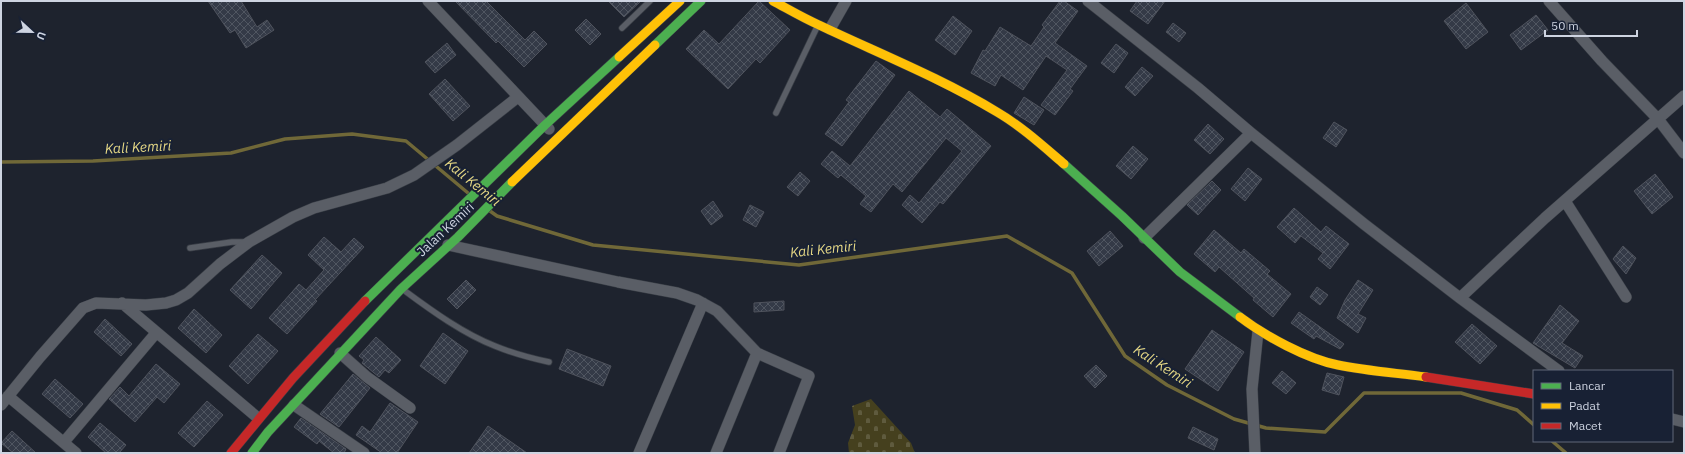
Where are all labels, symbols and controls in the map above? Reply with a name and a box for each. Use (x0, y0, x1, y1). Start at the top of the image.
north arrow (12, 12, 52, 52)
scale bar (1545, 12, 1637, 38)
text: 50 m (1551, 18, 1579, 33)
text: U (33, 30, 49, 42)
water label: Kali Kemiri (104, 136, 172, 158)
water label: Kali Kemiri (442, 154, 505, 210)
street label: Jalan Kemiri (413, 199, 478, 260)
water label: Kali Kemiri (789, 237, 857, 261)
water label: Kali Kemiri (1130, 340, 1196, 392)
legend (1533, 370, 1673, 442)
text: Lancar (1569, 378, 1606, 393)
text: Padat (1569, 398, 1600, 413)
text: Macet (1569, 418, 1602, 433)

